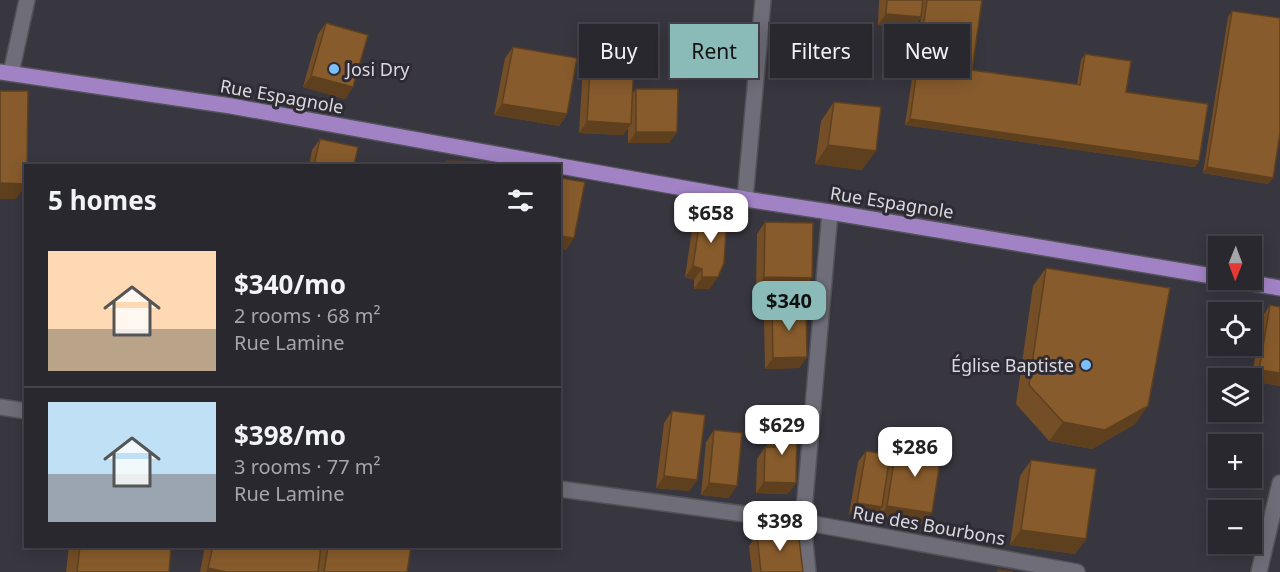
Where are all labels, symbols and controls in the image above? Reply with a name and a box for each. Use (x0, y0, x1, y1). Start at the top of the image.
chip: Buy (579, 24, 658, 78)
chip: Rent (670, 24, 758, 78)
chip: Filters (770, 24, 872, 78)
chip: New (884, 24, 970, 78)
place label: Josi Dry (344, 57, 410, 81)
marker: Josi Dry (327, 62, 341, 76)
street label: Rue Espagnole (218, 73, 346, 119)
street label: Rue Espagnole (828, 180, 956, 224)
text: 5 homes (48, 182, 157, 218)
icon: filters (504, 184, 537, 217)
pin: $658 (675, 193, 747, 244)
text: $658 (688, 199, 734, 226)
north arrow (1208, 236, 1262, 290)
map controls (1208, 236, 1262, 554)
text: $340/mo (234, 266, 346, 302)
icon: home (96, 275, 168, 347)
pin: $340 (753, 281, 825, 332)
text: $340 (766, 287, 812, 314)
text: 2 rooms · 68 m² (234, 302, 381, 329)
button: locate (1208, 302, 1262, 356)
text: Rue Lamine (234, 329, 344, 356)
place label: Église Baptiste (951, 353, 1074, 377)
marker: Église Baptiste (1079, 358, 1093, 372)
button: layers (1208, 368, 1262, 422)
pin: $629 (746, 405, 818, 456)
text: $629 (759, 411, 805, 438)
text: $398/mo (234, 417, 346, 453)
icon: home (96, 426, 168, 498)
pin: $286 (879, 427, 951, 478)
text: $286 (892, 433, 938, 460)
button: + (1208, 434, 1262, 488)
text: 3 rooms · 77 m² (234, 453, 381, 480)
text: Rue Lamine (234, 480, 344, 507)
street label: Rue des Bourbons (851, 500, 1007, 550)
button: − (1208, 500, 1262, 554)
pin: $398 (744, 501, 816, 552)
text: $398 (757, 507, 803, 534)

